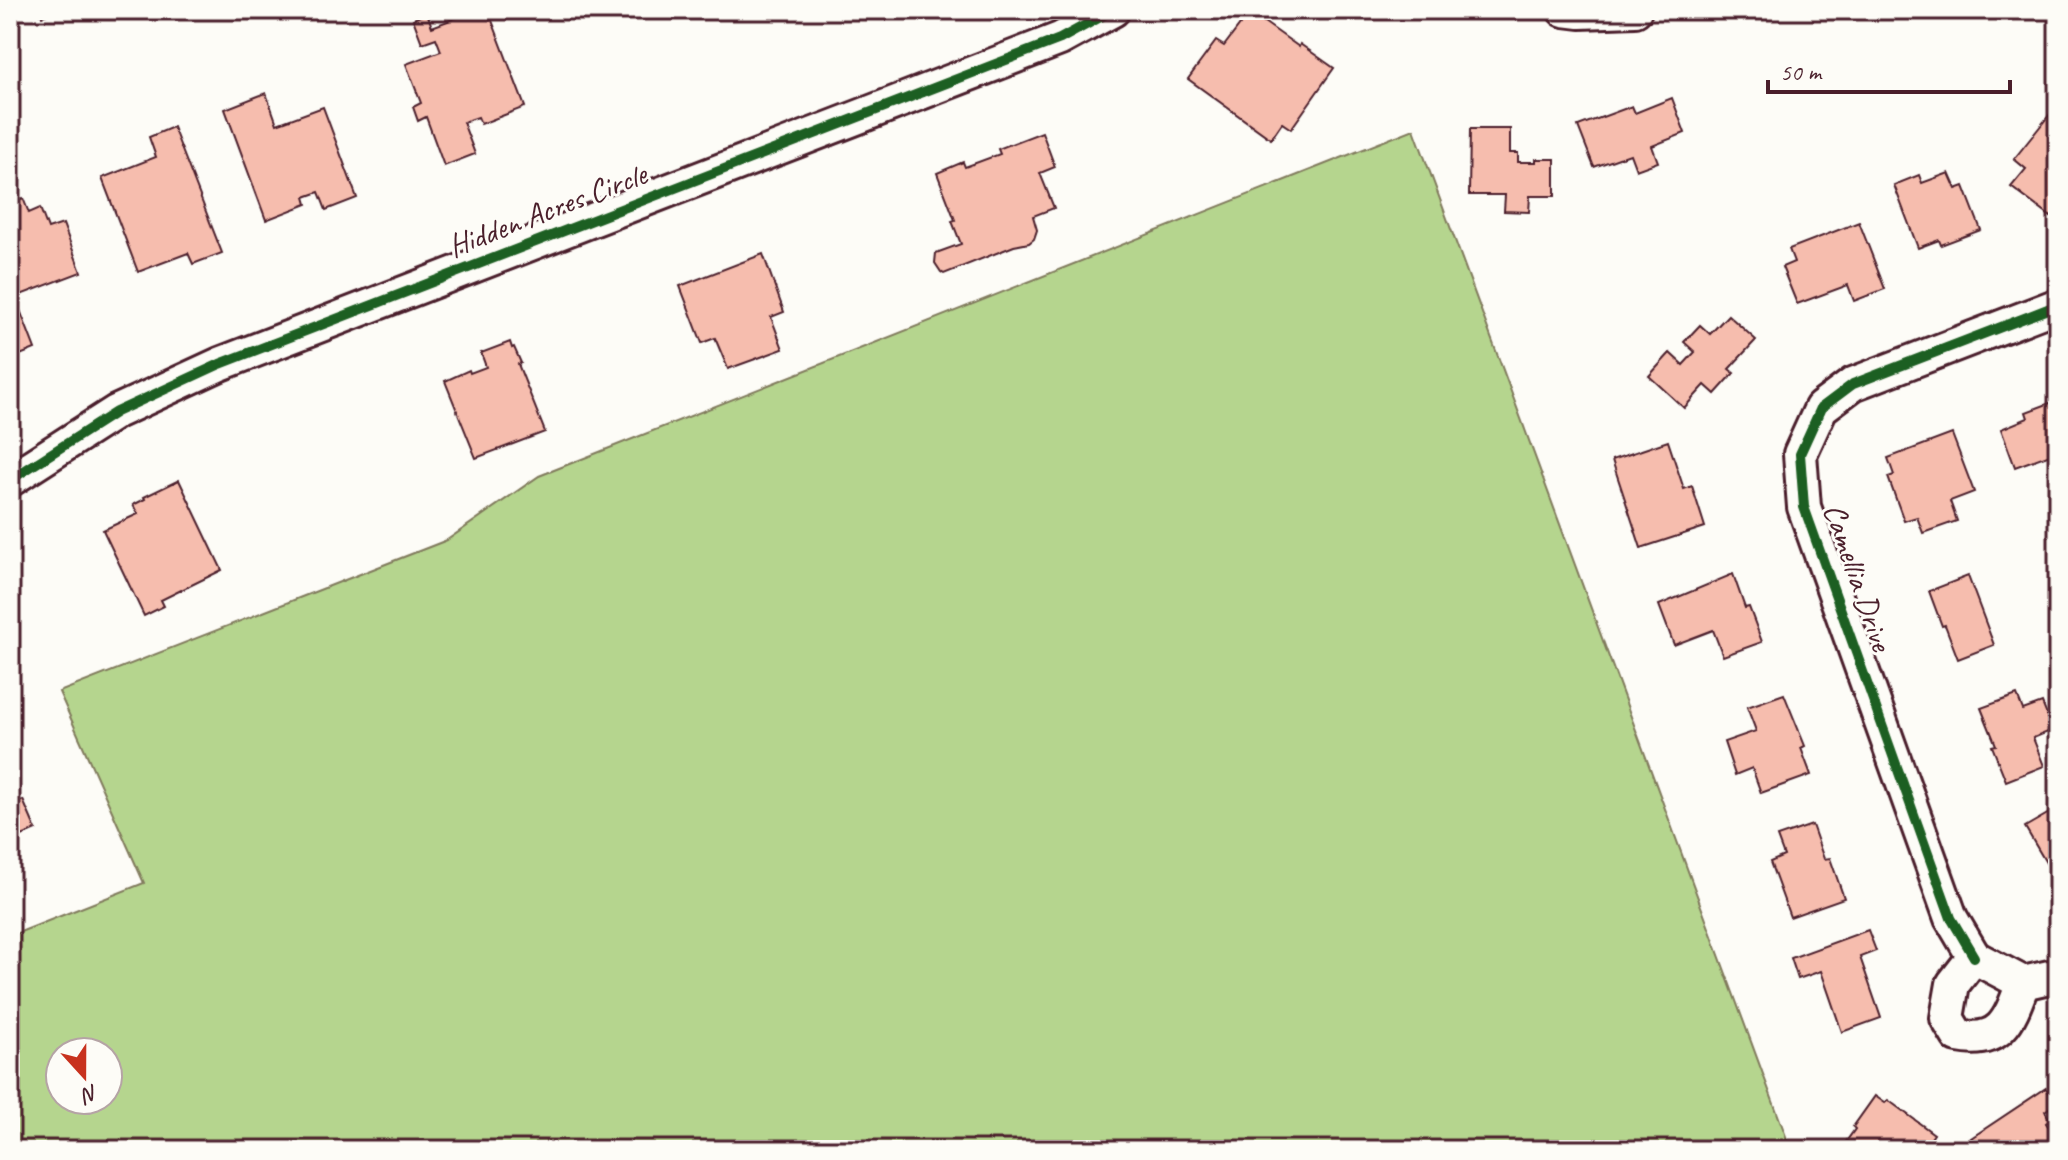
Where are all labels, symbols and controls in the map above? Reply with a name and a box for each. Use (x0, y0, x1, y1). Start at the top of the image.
scale bar (1768, 44, 2010, 94)
text: 50 m (1780, 57, 1823, 87)
street label: Hidden Acres Circle (442, 152, 655, 267)
street label: Camellia Drive (1814, 498, 1903, 659)
north arrow (44, 1036, 124, 1116)
text: N (76, 1078, 102, 1110)

